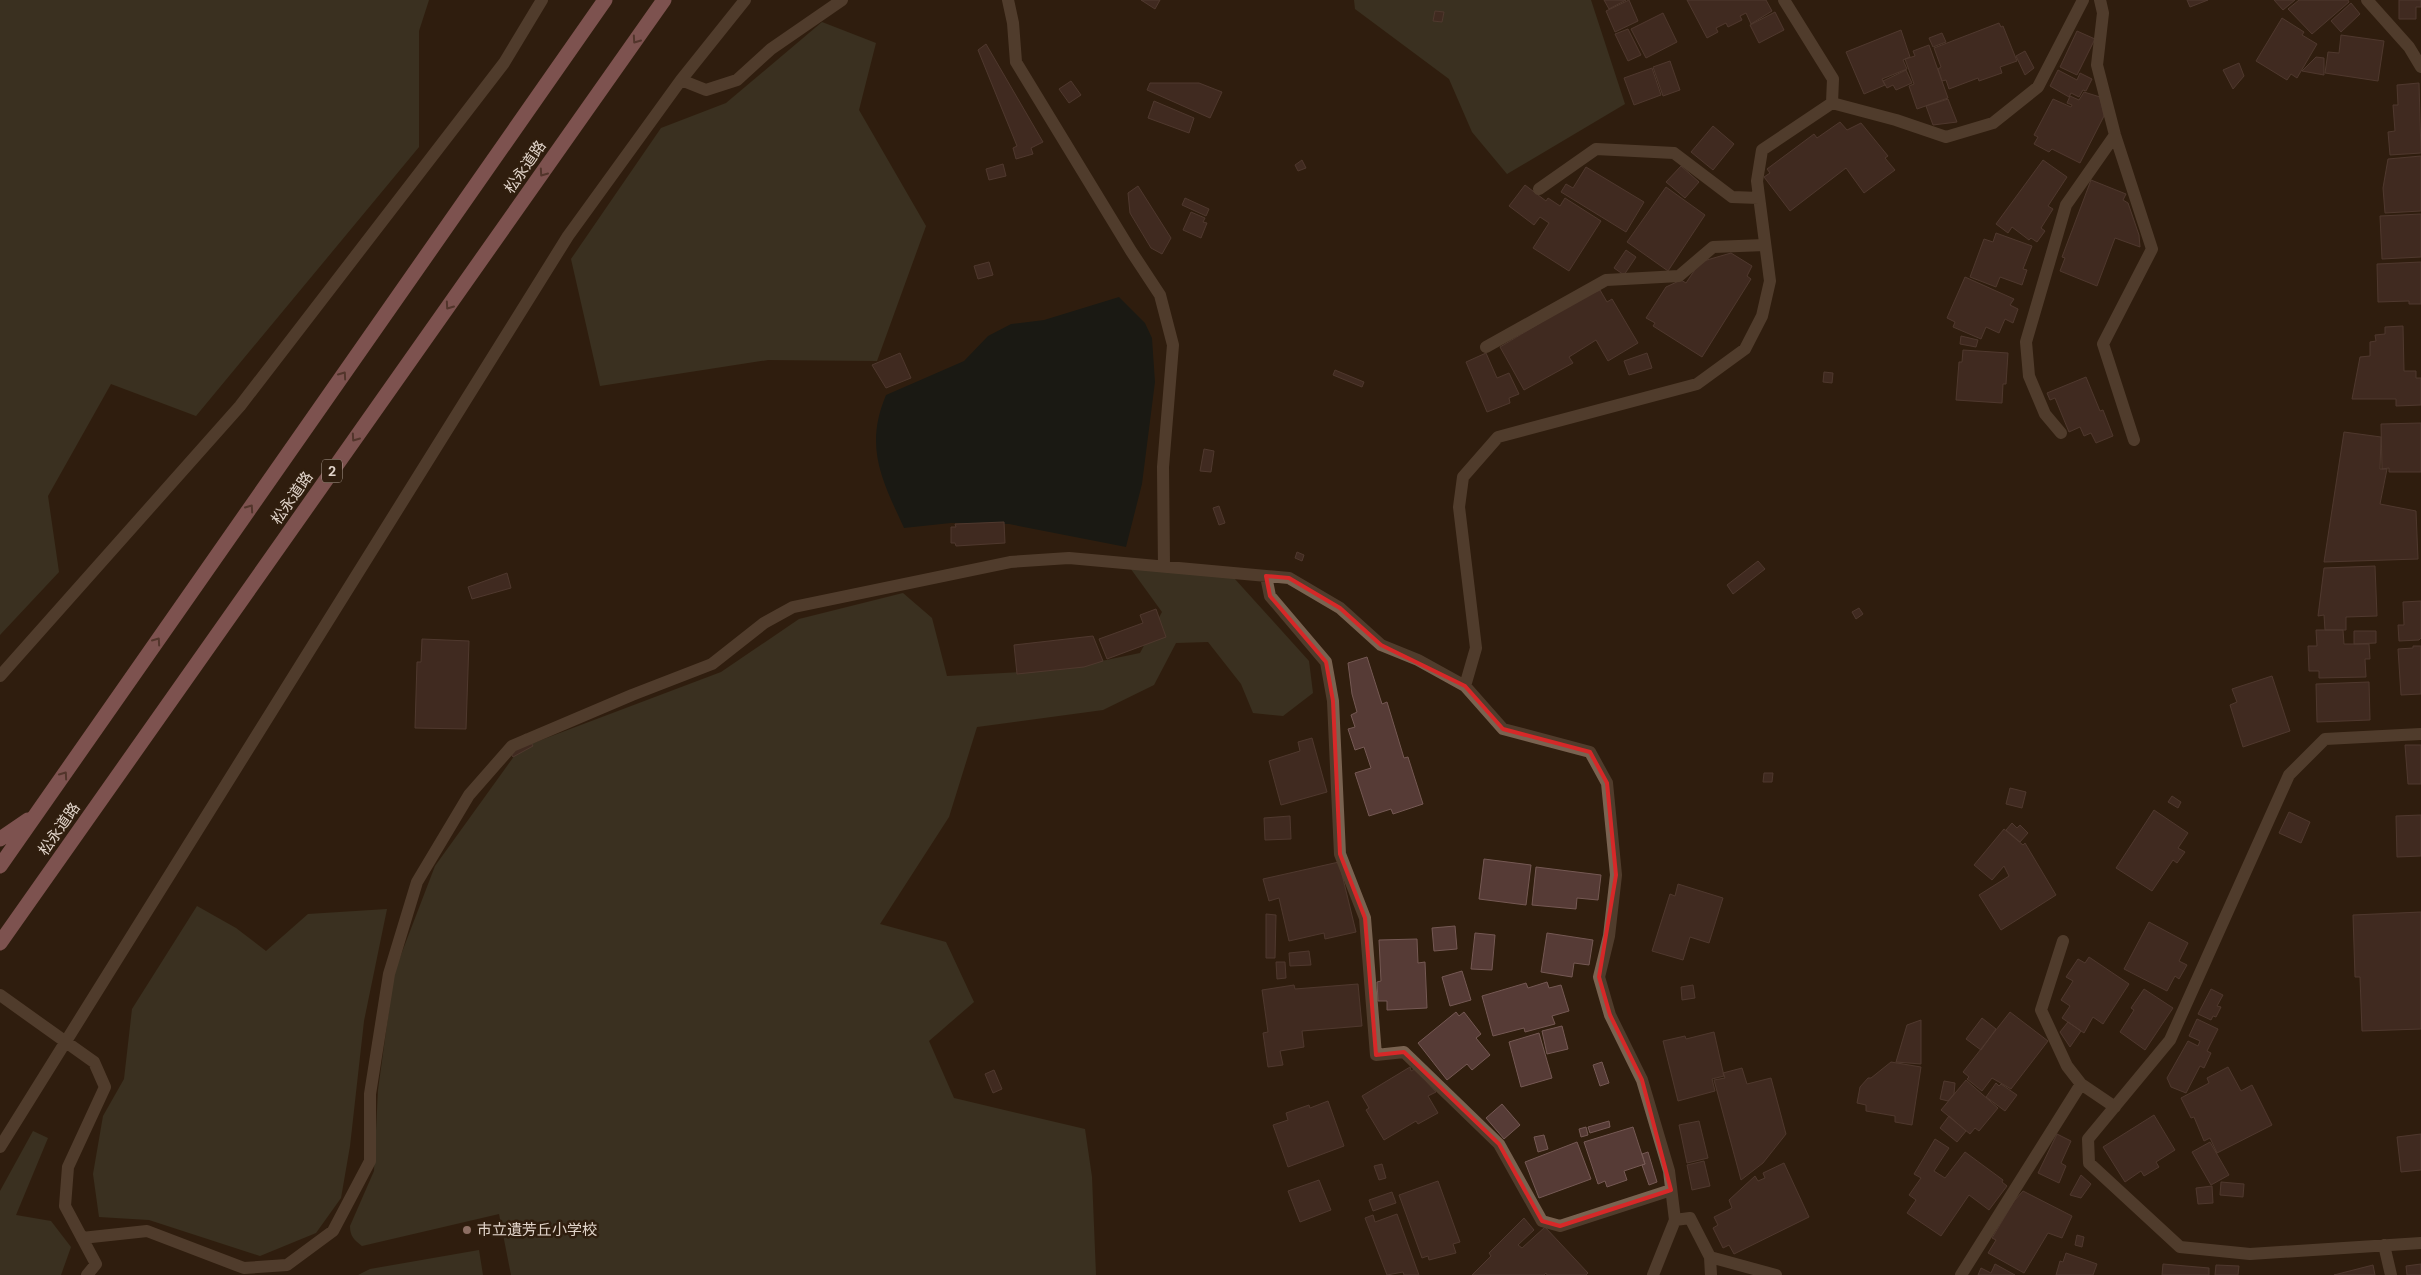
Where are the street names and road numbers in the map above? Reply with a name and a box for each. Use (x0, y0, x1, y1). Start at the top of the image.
street label: 松永道路 (500, 137, 550, 197)
road number: 2 (322, 460, 342, 482)
street label: 松永道路 (267, 468, 317, 528)
street label: 松永道路 (34, 799, 84, 859)

